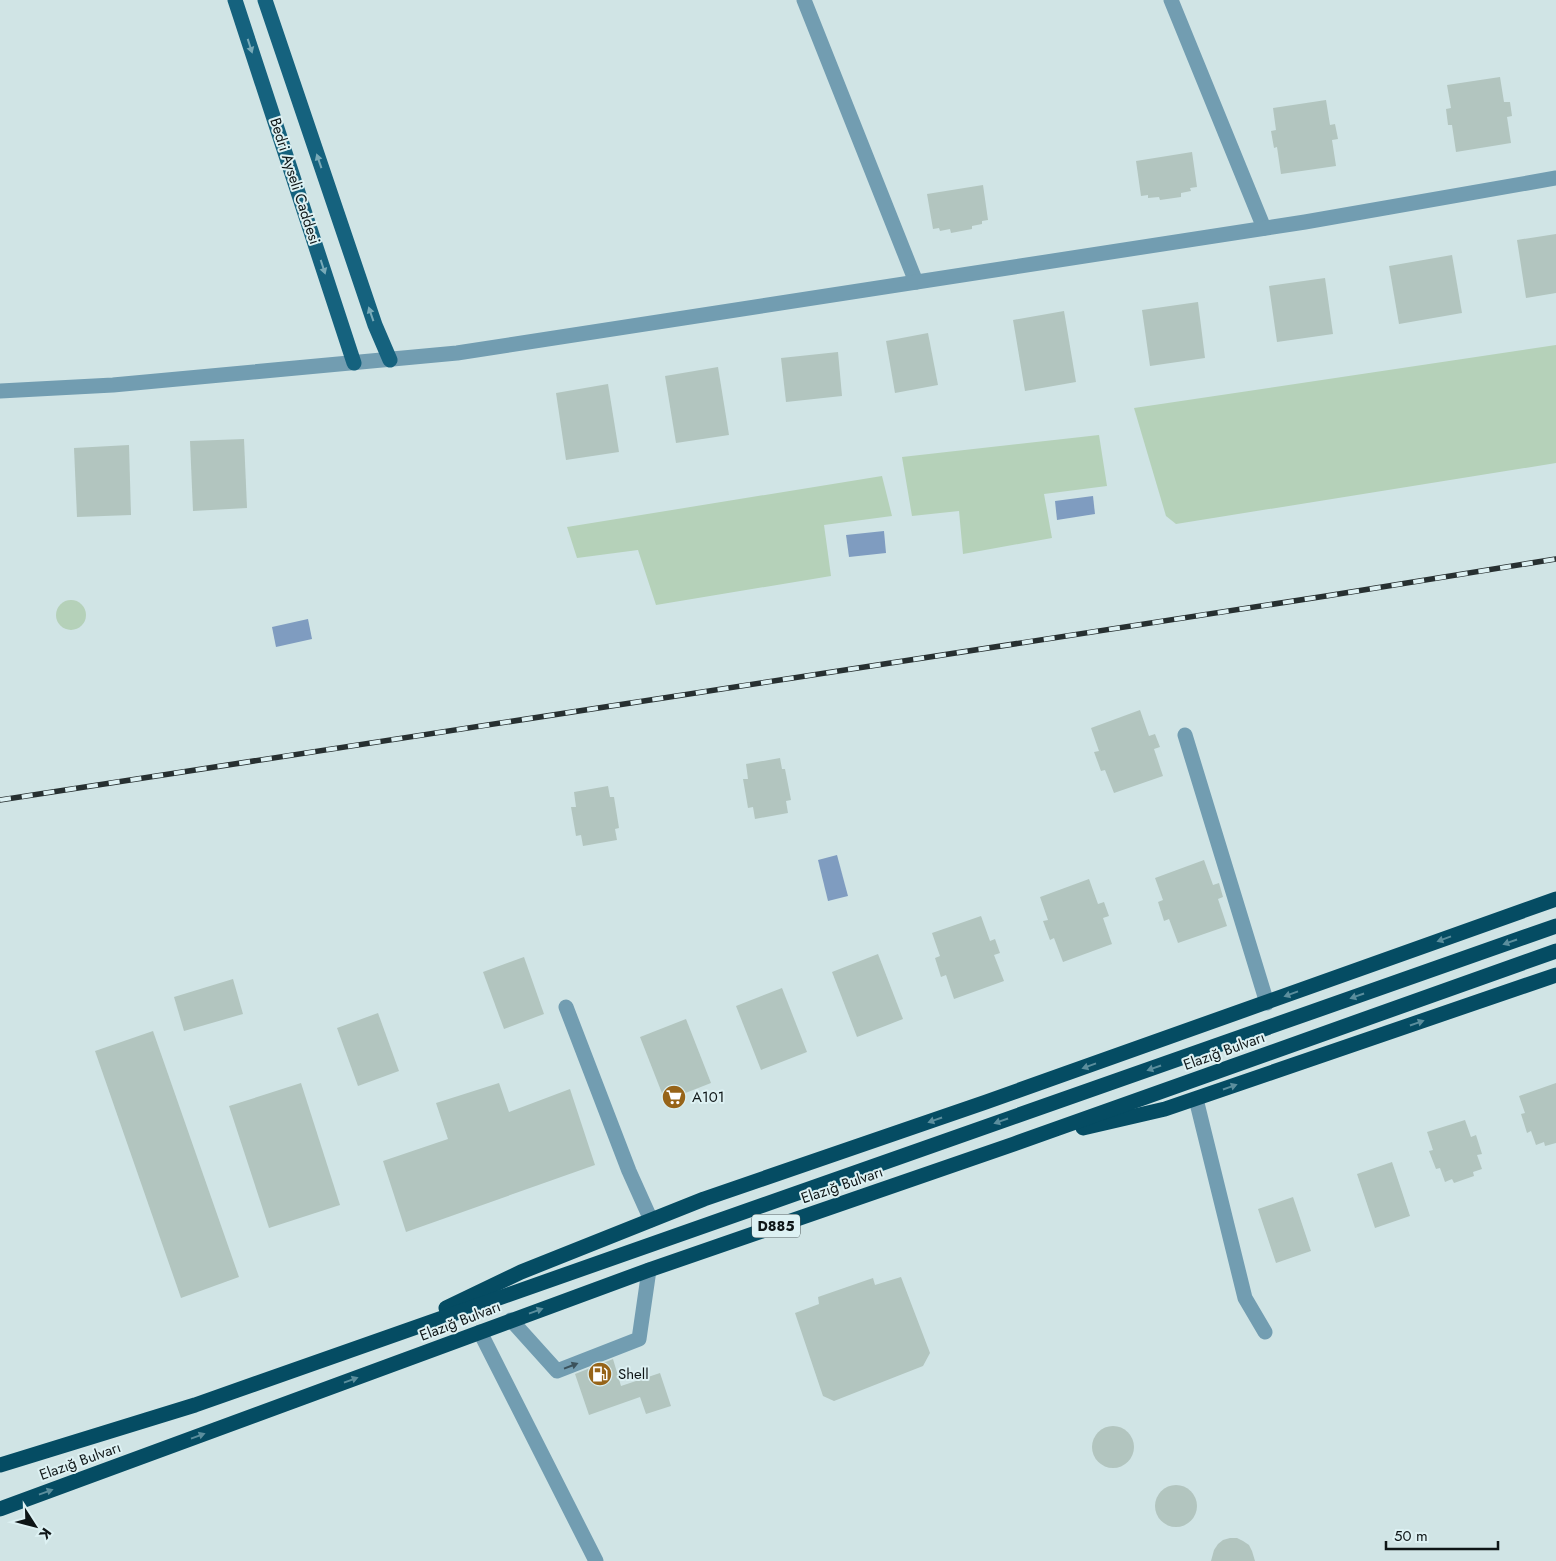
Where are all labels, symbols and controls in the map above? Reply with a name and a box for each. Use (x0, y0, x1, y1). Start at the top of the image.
one-way arrow (247, 39, 254, 54)
street label: Bedri Ayseli Caddesi (264, 115, 326, 247)
one-way arrow (315, 153, 322, 168)
one-way arrow (319, 260, 327, 275)
one-way arrow (367, 307, 374, 322)
one-way arrow (1436, 935, 1451, 943)
one-way arrow (1502, 939, 1517, 947)
one-way arrow (1284, 991, 1299, 998)
one-way arrow (1349, 993, 1364, 1000)
one-way arrow (1409, 1019, 1424, 1026)
street label: Elazığ Bulvarı (1180, 1026, 1268, 1076)
one-way arrow (1081, 1063, 1096, 1070)
one-way arrow (1146, 1064, 1161, 1072)
one-way arrow (1223, 1083, 1238, 1091)
supermarket icon: A101 (661, 1084, 687, 1110)
place label: A101 (692, 1086, 724, 1108)
one-way arrow (928, 1117, 943, 1124)
one-way arrow (993, 1118, 1008, 1126)
street label: Elazığ Bulvarı (798, 1161, 886, 1209)
road number: D885 (752, 1214, 800, 1238)
street label: Elazığ Bulvarı (416, 1295, 504, 1347)
one-way arrow (529, 1307, 544, 1315)
one-way arrow (564, 1361, 578, 1369)
fuel station icon: Shell (587, 1361, 613, 1387)
place label: Shell (618, 1363, 649, 1385)
one-way arrow (343, 1376, 358, 1383)
one-way arrow (191, 1432, 206, 1440)
street label: Elazığ Bulvarı (36, 1436, 124, 1486)
one-way arrow (39, 1488, 54, 1496)
north arrow (10, 1501, 60, 1551)
scale bar (1386, 1518, 1498, 1550)
text: K (34, 1524, 56, 1544)
text: 50 m (1394, 1525, 1428, 1547)

